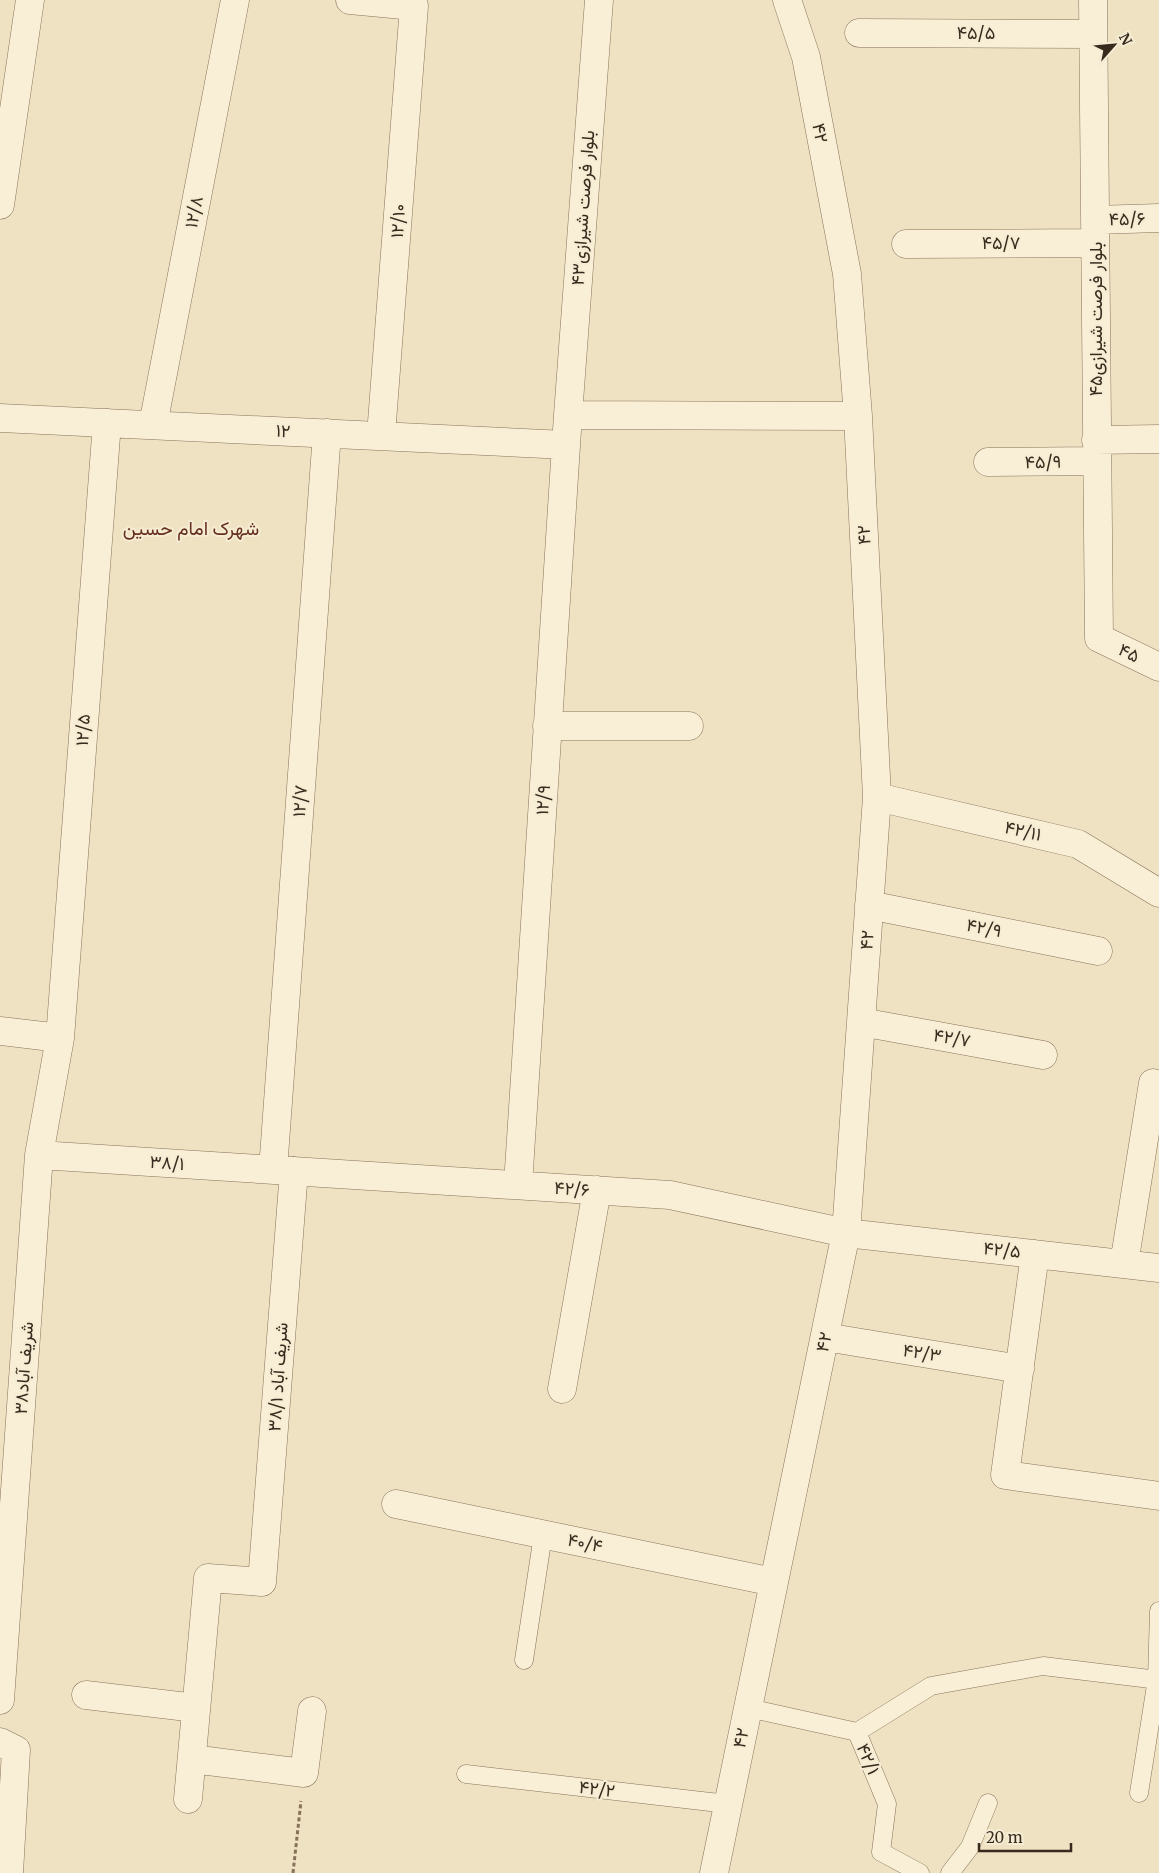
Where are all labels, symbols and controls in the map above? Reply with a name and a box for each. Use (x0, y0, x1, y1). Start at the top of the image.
north arrow (1089, 20, 1139, 70)
street label: ۴۵/۵ (957, 21, 995, 44)
text: N (1115, 30, 1136, 48)
street label: ۴۲ (807, 121, 834, 145)
street label: بلوار فرصت شیرازی۴۳ (566, 130, 599, 286)
street label: ۱۲/۸ (179, 194, 208, 230)
street label: ۱۲/۱۰ (385, 203, 410, 239)
street label: ۴۵/۶ (1108, 207, 1146, 230)
street label: ۴۵/۷ (982, 231, 1020, 254)
street label: بلوار فرصت شیرازی۴۵ (1084, 242, 1107, 396)
street label: ۱۲ (275, 419, 291, 442)
street label: ۴۵/۹ (1024, 450, 1062, 473)
district label: شهرک امام حسین (123, 516, 259, 541)
street label: ۴۲ (852, 525, 876, 545)
street label: ۴۵ (1115, 638, 1144, 667)
street label: ۱۲/۵ (70, 713, 95, 747)
street label: ۱۲/۷ (287, 784, 312, 818)
street label: ۱۲/۹ (530, 784, 555, 816)
street label: ۴۲/۱۱ (1002, 815, 1044, 846)
street label: ۴۲/۹ (965, 913, 1004, 942)
street label: ۴۲ (854, 929, 879, 951)
street label: ۴۲/۷ (932, 1023, 972, 1052)
street label: ۳۸/۱ (149, 1150, 185, 1175)
street label: ۴۲/۶ (554, 1176, 591, 1201)
street label: ۴۲/۵ (982, 1236, 1022, 1263)
street label: شریف آباد۳۸ (9, 1321, 38, 1415)
street label: ۳۸/۱ شریف آباد (262, 1322, 293, 1432)
street label: ۴۲ (810, 1330, 837, 1354)
street label: ۴۲/۳ (901, 1338, 943, 1367)
street label: ۴۰/۴ (565, 1528, 605, 1557)
street label: ۴۲ (727, 1726, 754, 1750)
street label: ۴۲/۱ (852, 1740, 885, 1778)
street label: ۴۲/۲ (578, 1775, 616, 1802)
scale bar (979, 1820, 1072, 1852)
text: 20 m (986, 1828, 1023, 1847)

